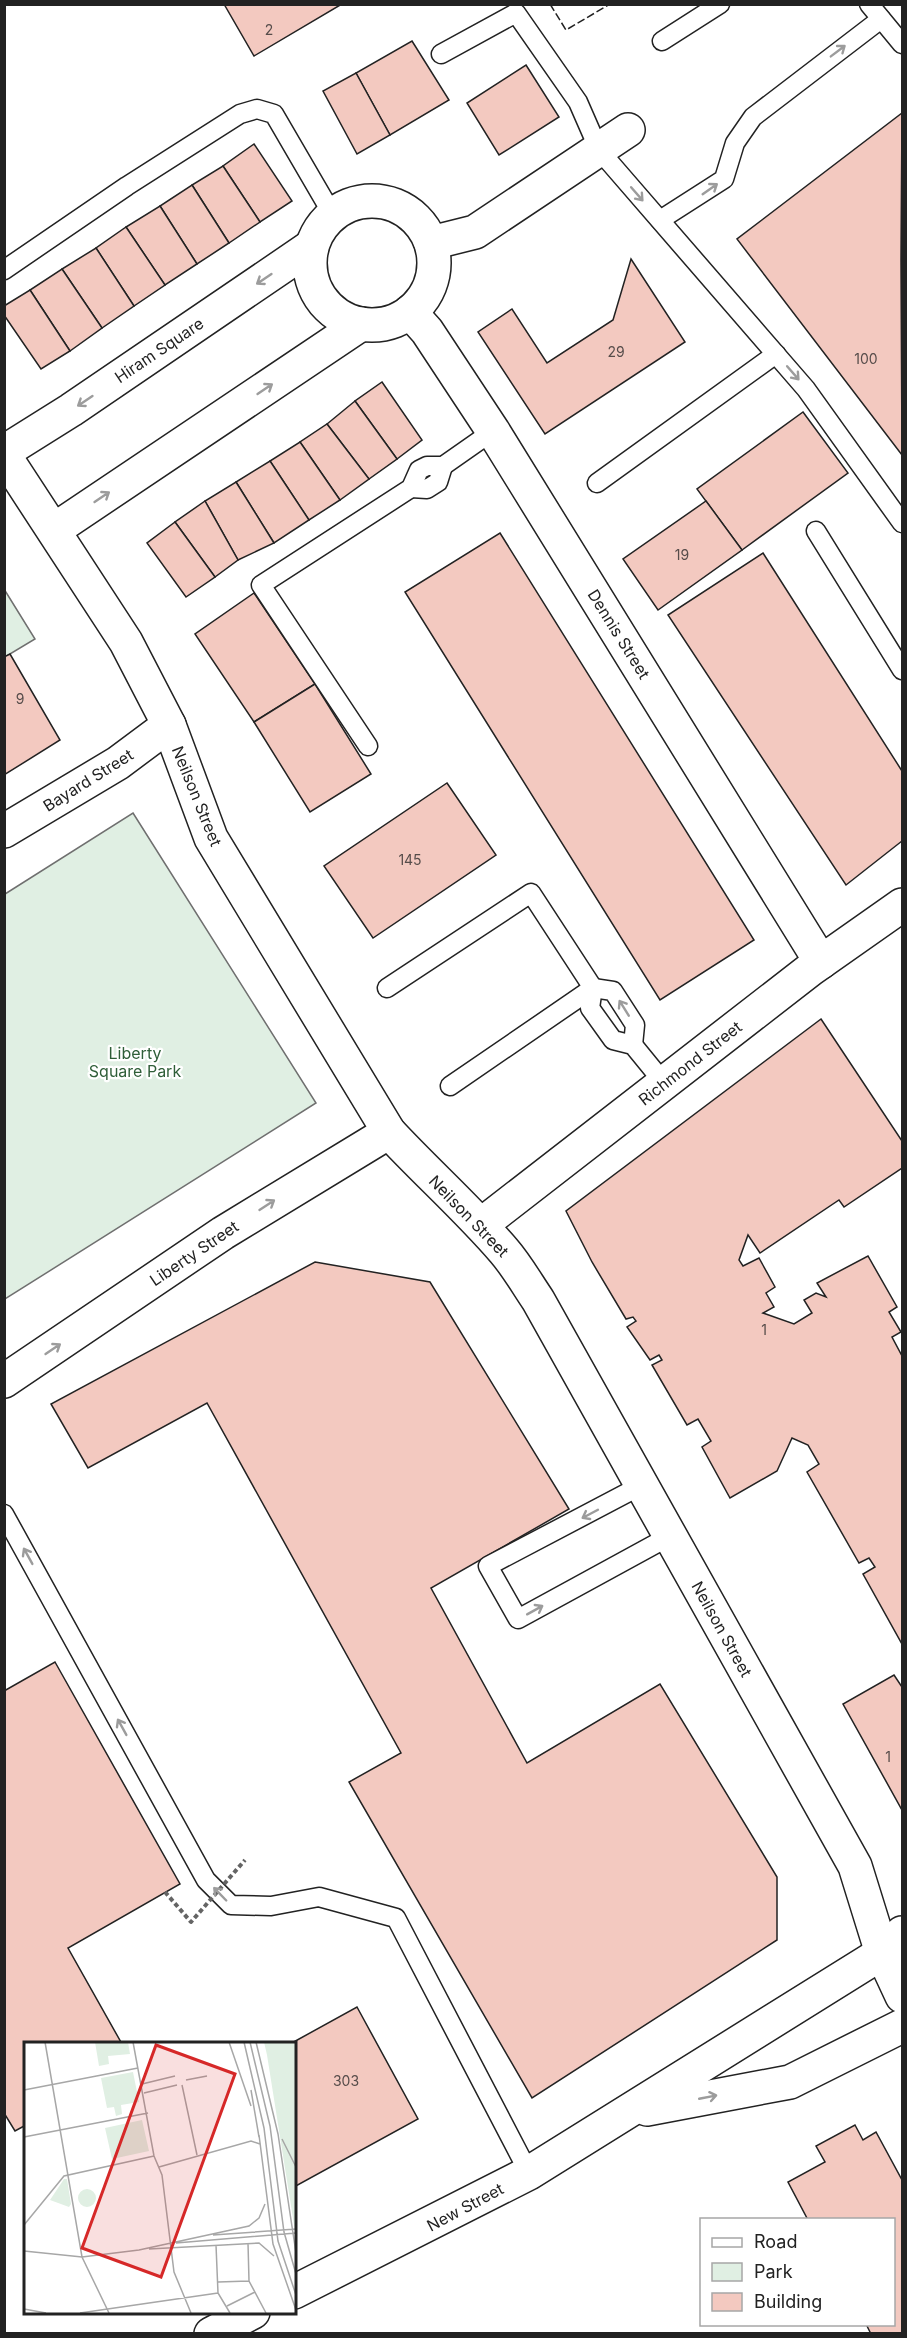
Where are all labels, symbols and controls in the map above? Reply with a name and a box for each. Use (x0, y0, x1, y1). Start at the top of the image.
house number: 2 (265, 21, 273, 38)
one-way arrow (830, 45, 846, 58)
one-way arrow (701, 183, 717, 195)
one-way arrow (630, 186, 644, 201)
one-way arrow (256, 273, 272, 285)
street label: Hiram Square (111, 313, 207, 387)
house number: 29 (607, 343, 625, 360)
house number: 100 (854, 350, 878, 367)
one-way arrow (786, 365, 800, 380)
one-way arrow (256, 383, 272, 395)
one-way arrow (77, 395, 94, 407)
one-way arrow (94, 491, 111, 504)
house number: 19 (675, 546, 689, 563)
street label: Dennis Street (584, 586, 654, 682)
house number: 9 (16, 690, 24, 707)
street label: Neilson Street (168, 743, 226, 849)
street label: Bayard Street (39, 744, 137, 816)
house number: 145 (398, 851, 422, 868)
one-way arrow (617, 1000, 629, 1017)
street label: Richmond Street (634, 1017, 746, 1109)
park label: Liberty Square Park (89, 1043, 181, 1081)
street label: Neilson Street (425, 1171, 513, 1261)
one-way arrow (258, 1199, 275, 1211)
street label: Liberty Street (146, 1216, 242, 1290)
house number: 1 (761, 1321, 767, 1338)
one-way arrow (44, 1343, 61, 1355)
one-way arrow (582, 1508, 600, 1520)
one-way arrow (22, 1548, 34, 1565)
street label: Neilson Street (687, 1578, 757, 1680)
one-way arrow (526, 1604, 543, 1616)
one-way arrow (116, 1719, 128, 1736)
house number: 1 (885, 1748, 891, 1765)
one-way arrow (213, 1887, 228, 1902)
inset map (24, 2042, 296, 2314)
house number: 303 (333, 2072, 359, 2089)
one-way arrow (698, 2091, 718, 2102)
street label: New Street (423, 2178, 507, 2236)
legend (700, 2218, 895, 2326)
text: Road (754, 2231, 797, 2252)
text: Park (754, 2261, 793, 2282)
text: Building (754, 2291, 822, 2312)

